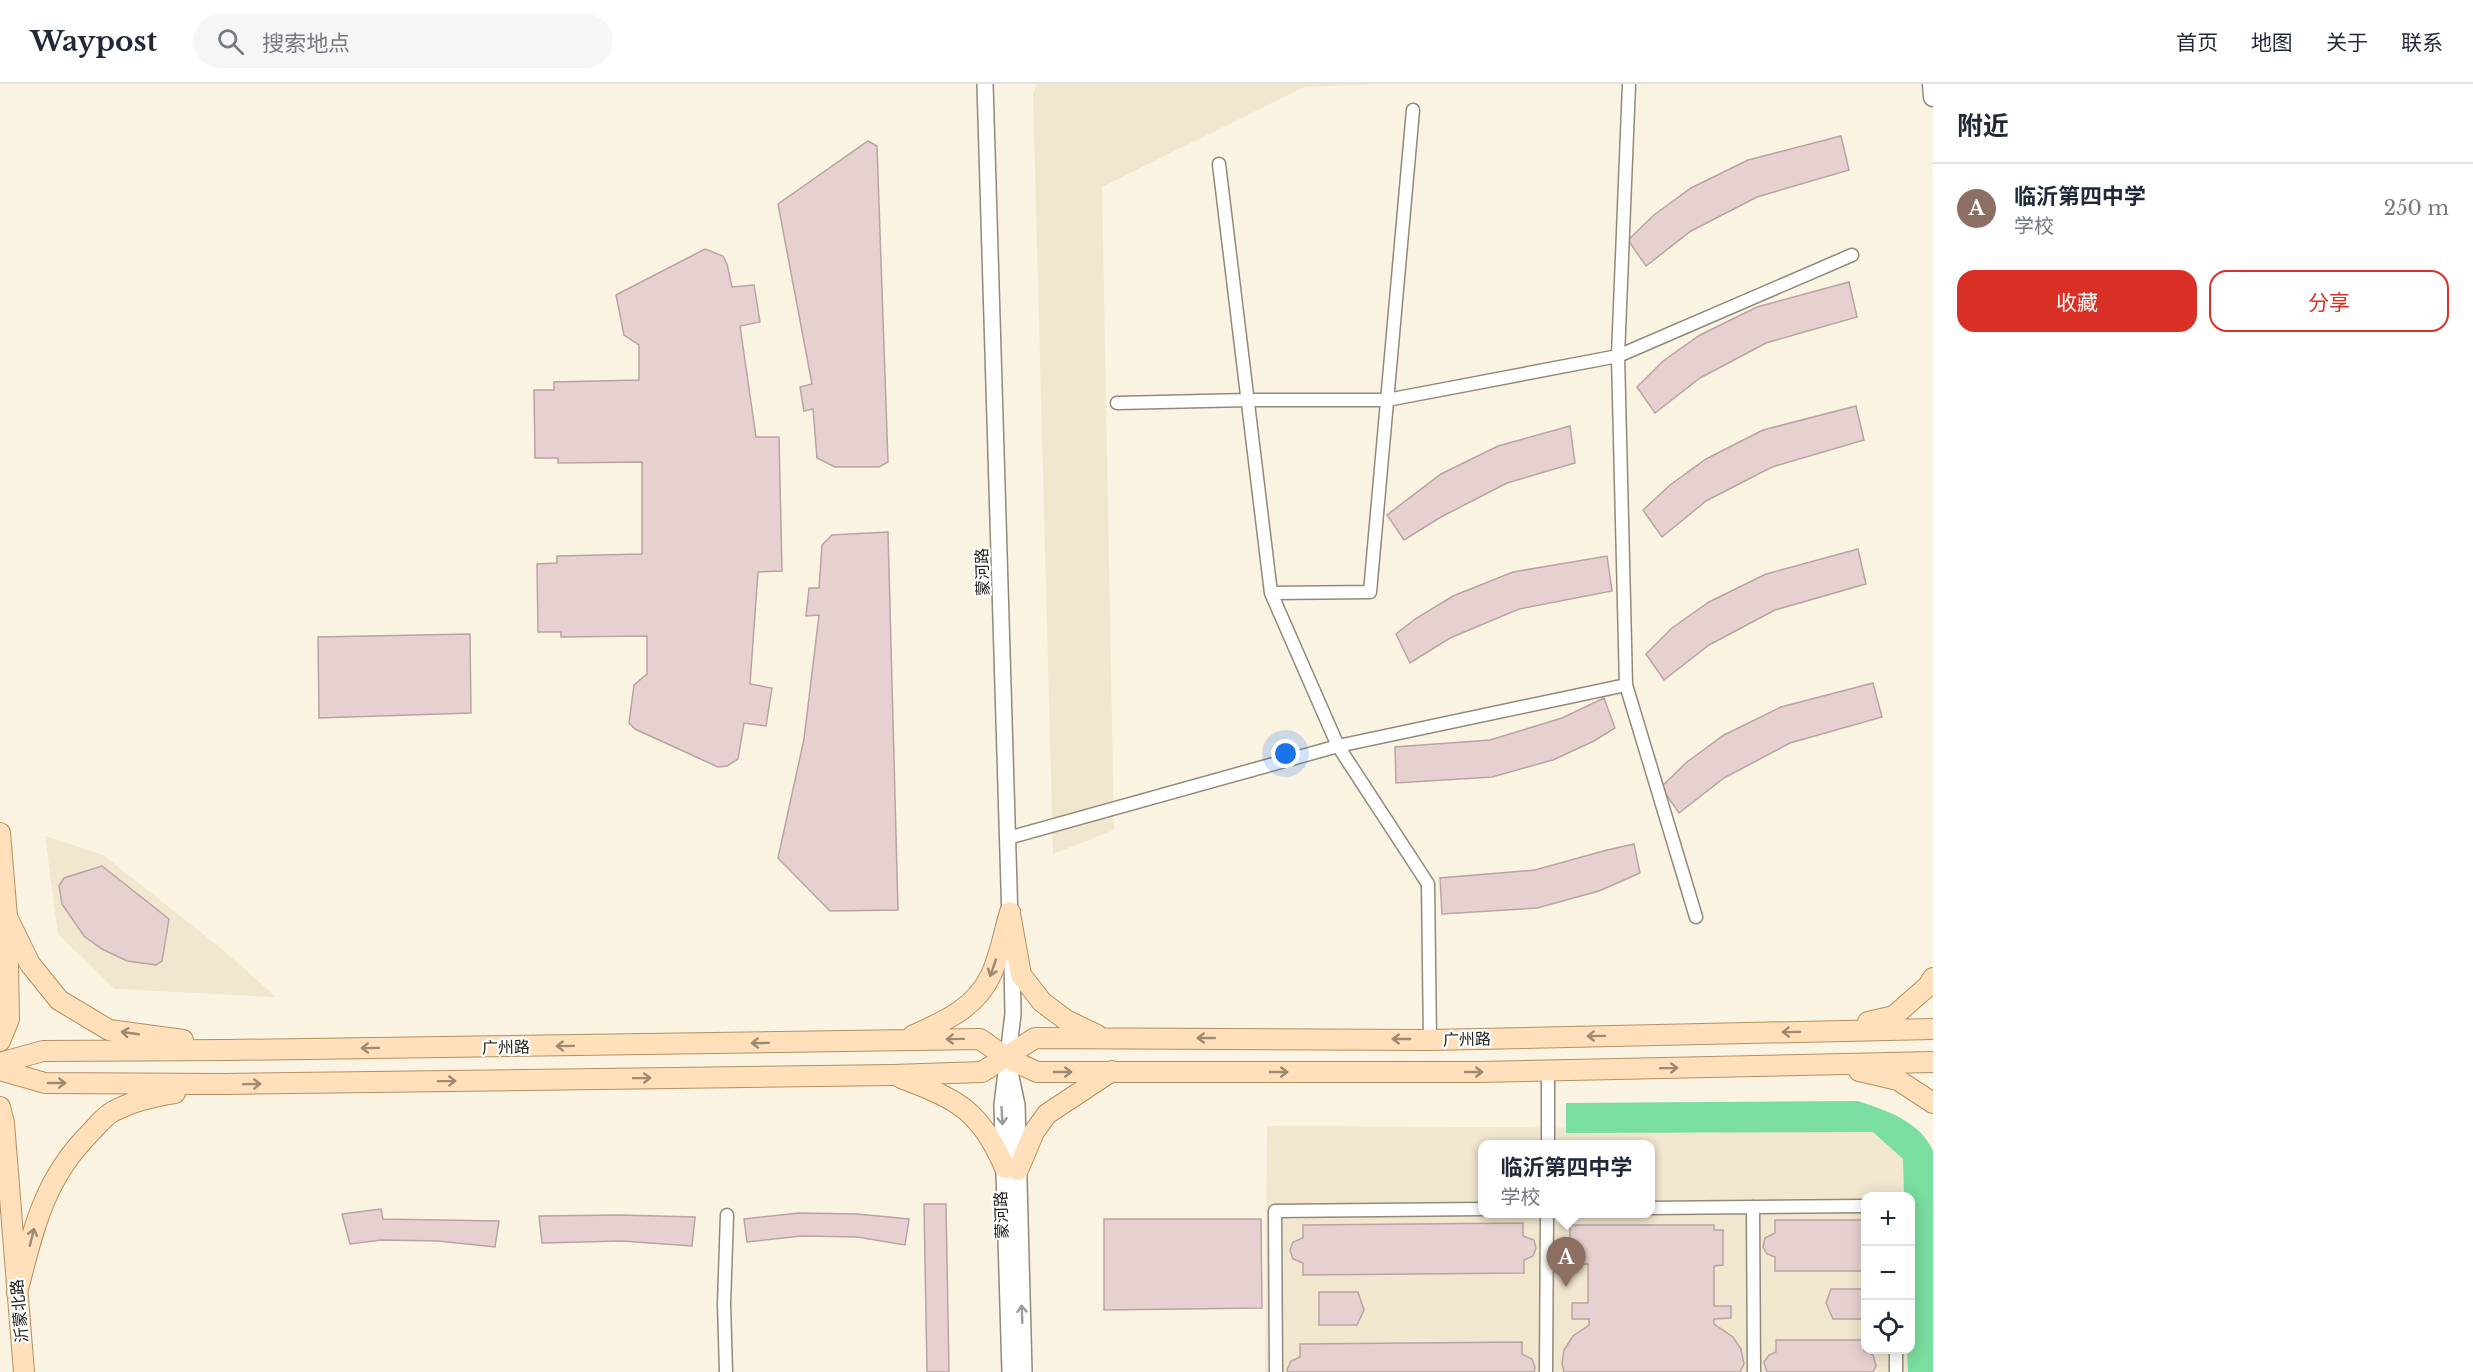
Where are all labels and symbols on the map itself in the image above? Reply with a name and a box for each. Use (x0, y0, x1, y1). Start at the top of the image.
street label: 蒙河路 (971, 548, 993, 596)
your location (1271, 739, 1300, 768)
one-way arrow (986, 958, 997, 977)
one-way arrow (1781, 1026, 1801, 1038)
one-way arrow (121, 1027, 141, 1038)
street label: 广州路 (1443, 1029, 1491, 1049)
one-way arrow (1586, 1030, 1606, 1042)
one-way arrow (1196, 1032, 1216, 1044)
one-way arrow (945, 1034, 965, 1045)
one-way arrow (1391, 1034, 1411, 1045)
street label: 广州路 (482, 1037, 530, 1057)
one-way arrow (750, 1037, 770, 1049)
one-way arrow (555, 1040, 575, 1052)
one-way arrow (360, 1043, 380, 1054)
one-way arrow (1658, 1062, 1678, 1074)
one-way arrow (1052, 1066, 1072, 1078)
one-way arrow (1268, 1066, 1288, 1078)
one-way arrow (1463, 1066, 1483, 1078)
one-way arrow (631, 1073, 651, 1084)
one-way arrow (436, 1075, 456, 1087)
one-way arrow (46, 1077, 66, 1089)
one-way arrow (241, 1078, 261, 1089)
one-way arrow (997, 1105, 1008, 1125)
street label: 蒙河路 (990, 1191, 1012, 1239)
one-way arrow (27, 1228, 38, 1247)
pin: A (1546, 1238, 1586, 1287)
street label: 沂蒙北路 (6, 1278, 32, 1344)
one-way arrow (1016, 1304, 1028, 1324)

